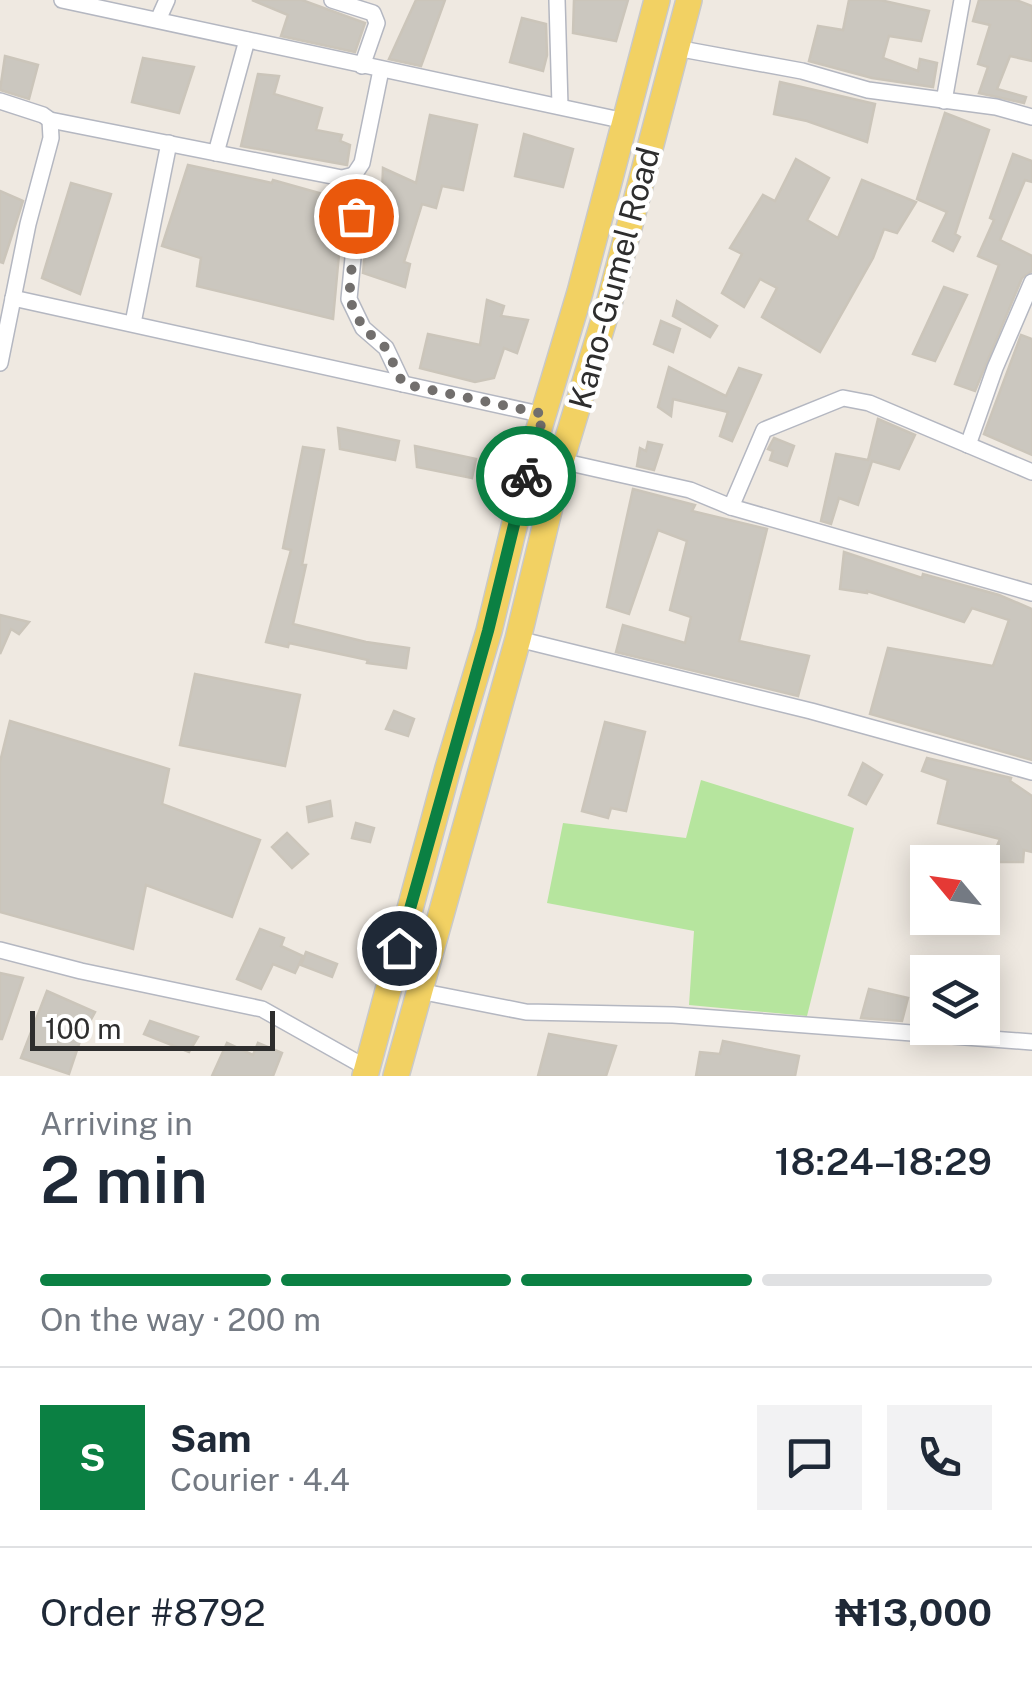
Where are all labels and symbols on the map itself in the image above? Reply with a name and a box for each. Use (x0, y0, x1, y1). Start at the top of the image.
street label: Kano-Gumel Road (561, 143, 667, 413)
pin (314, 174, 399, 259)
courier (476, 426, 576, 526)
north arrow (910, 845, 1000, 935)
pin (357, 906, 442, 991)
scale bar (30, 1006, 275, 1050)

